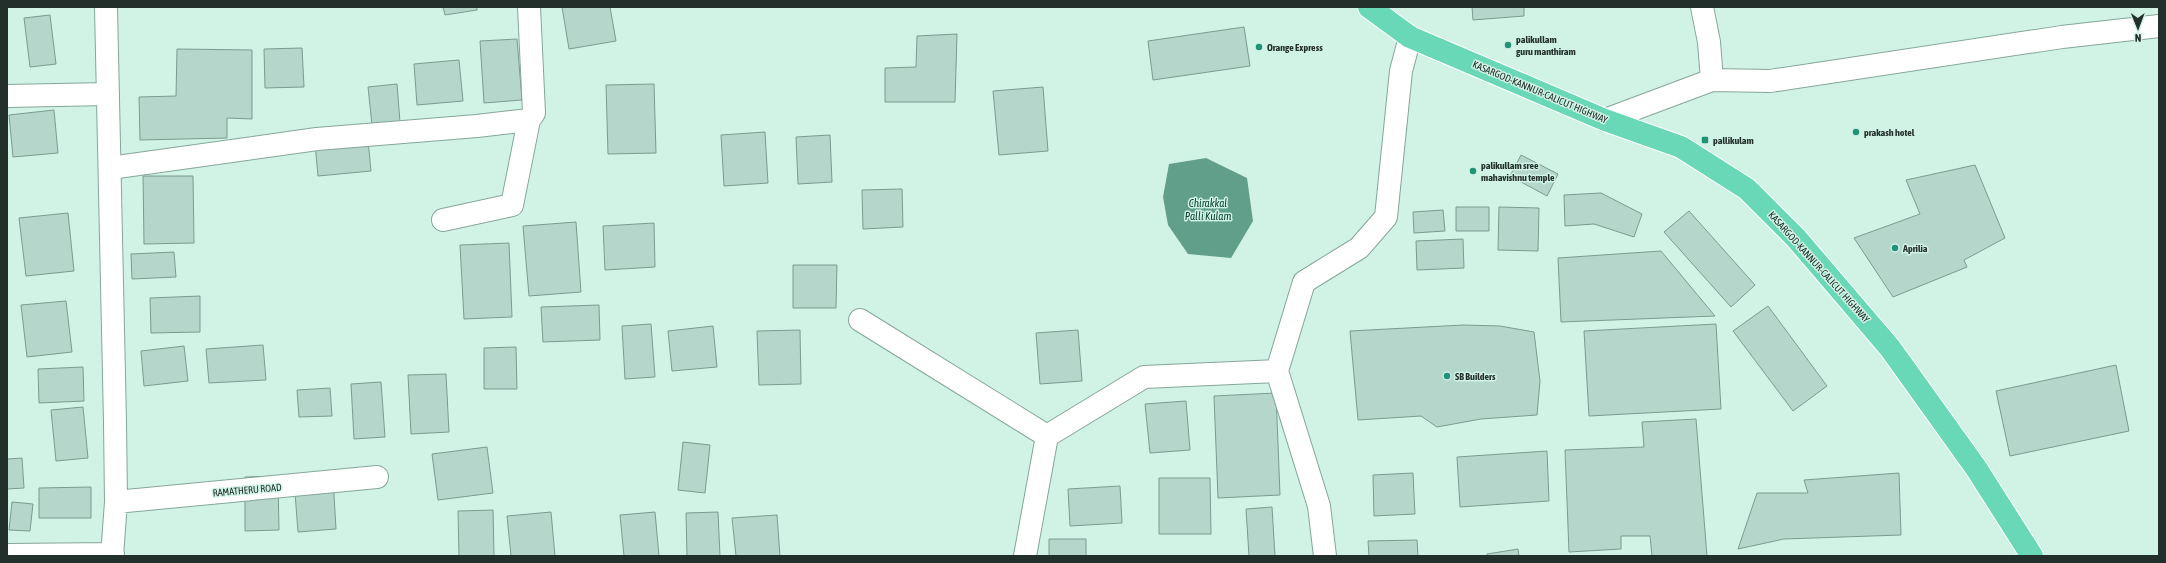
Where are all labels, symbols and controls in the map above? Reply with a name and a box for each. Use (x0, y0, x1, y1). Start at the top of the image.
north arrow (2118, 8, 2158, 48)
text: N (2135, 32, 2142, 44)
place label: palikullam guru manthiram (1516, 34, 1576, 57)
marker: palikullam guru manthiram (1503, 40, 1513, 50)
marker: Orange Express (1254, 42, 1264, 52)
place label: Orange Express (1267, 42, 1323, 53)
street label: KASARGOD-KANNUR-CALICUT HIGHWAY (1471, 59, 1610, 126)
marker: prakash hotel (1851, 127, 1861, 137)
place label: prakash hotel (1864, 127, 1915, 138)
marker: pallikulam (1700, 135, 1710, 145)
place label: pallikulam (1713, 135, 1754, 146)
place label: palikullam sree mahavishnu temple (1481, 160, 1555, 183)
marker: palikullam sree mahavishnu temple (1468, 166, 1478, 176)
water label: Chirakkal Palli Kulam (1185, 197, 1231, 222)
street label: KASARGOD-KANNUR-CALICUT HIGHWAY (1766, 209, 1872, 325)
marker: Aprilia (1890, 243, 1900, 253)
place label: Aprilia (1902, 243, 1928, 254)
marker: SB Builders (1442, 371, 1452, 381)
place label: SB Builders (1455, 371, 1496, 382)
street label: RAMATHERU ROAD (212, 481, 282, 498)

